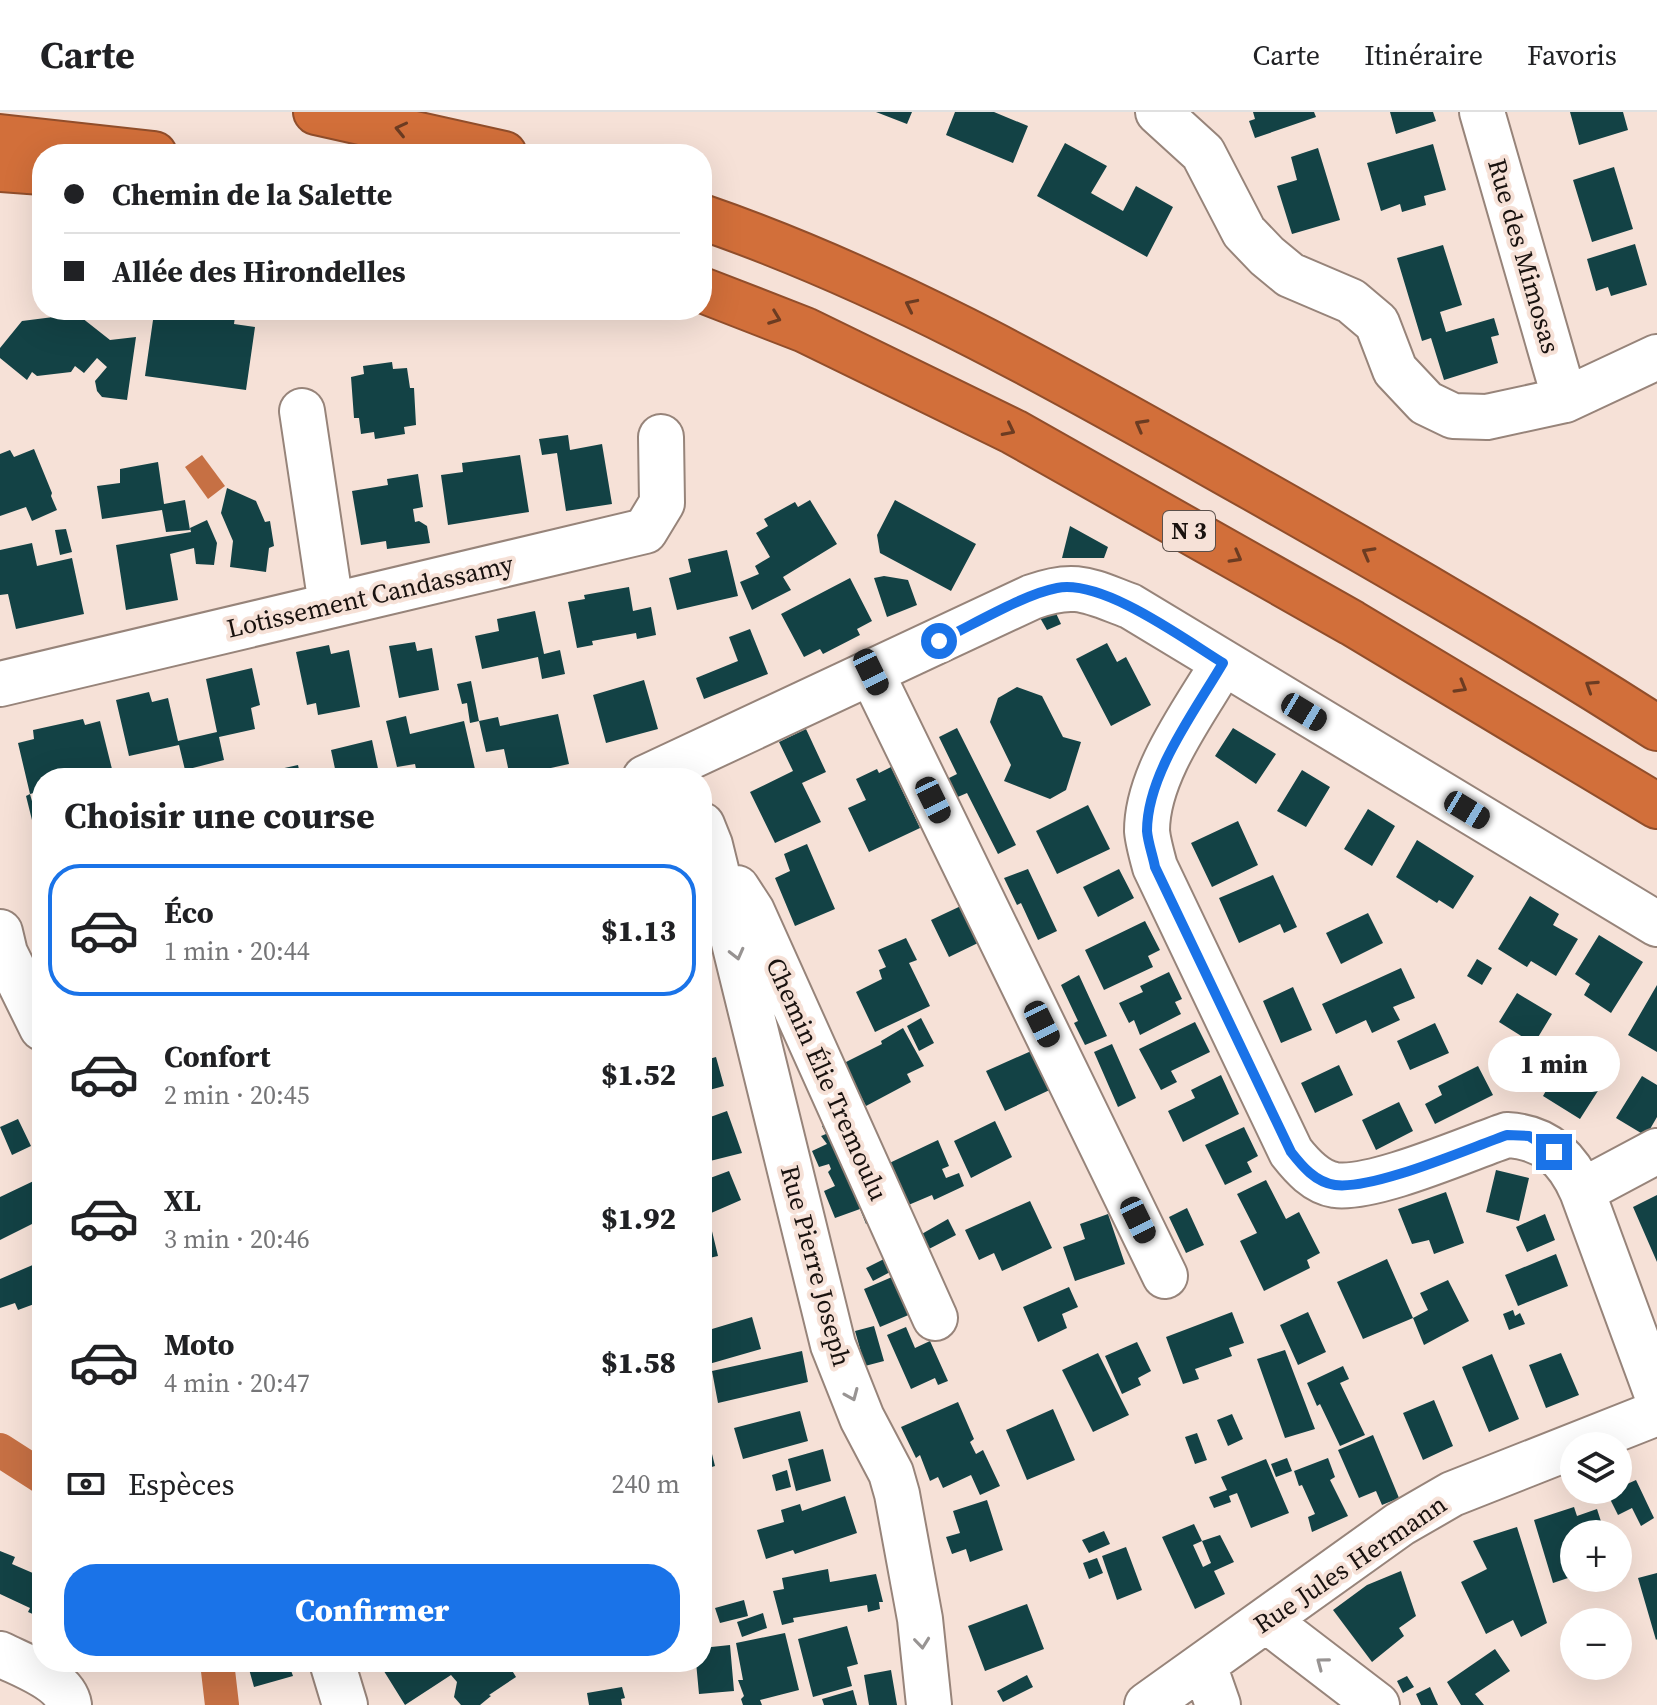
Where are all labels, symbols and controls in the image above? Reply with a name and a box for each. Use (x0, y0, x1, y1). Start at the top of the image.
text: Carte (40, 29, 135, 81)
text: Carte (1253, 36, 1320, 74)
text: Itinéraire (1364, 36, 1483, 74)
text: Favoris (1527, 36, 1617, 74)
one-way arrow (395, 122, 408, 139)
street label: Rue des Mimosas (1479, 154, 1569, 358)
text: Chemin de la Salette (112, 174, 392, 215)
text: Allée des Hirondelles (112, 251, 406, 292)
one-way arrow (905, 299, 919, 315)
one-way arrow (767, 308, 781, 325)
one-way arrow (1136, 419, 1150, 435)
one-way arrow (1001, 421, 1016, 436)
road number: N 3 (1163, 511, 1215, 551)
street label: Lotissement Candassamy (223, 545, 517, 646)
one-way arrow (1362, 547, 1377, 563)
one-way arrow (1228, 548, 1242, 563)
route start (921, 623, 957, 659)
car (850, 645, 892, 699)
one-way arrow (1452, 677, 1467, 693)
one-way arrow (1585, 680, 1600, 695)
car (1277, 689, 1331, 735)
car (912, 773, 954, 827)
car (1440, 787, 1494, 833)
text: Choisir une course (64, 791, 375, 840)
text: Éco (164, 892, 214, 933)
icon: car (68, 894, 140, 966)
text: $1.13 (601, 910, 676, 951)
text: 1 min · 20:44 (164, 933, 310, 969)
one-way arrow (728, 947, 745, 961)
street label: Chemin Élie Tremoulu (757, 952, 897, 1206)
car (1021, 997, 1063, 1051)
text: Confort (164, 1036, 270, 1077)
callout: 1 min (1488, 1036, 1620, 1092)
icon: car (68, 1038, 140, 1110)
text: 1 min (1520, 1046, 1588, 1082)
text: $1.52 (601, 1054, 676, 1095)
text: 2 min · 20:45 (164, 1077, 310, 1113)
route end (1536, 1134, 1572, 1170)
street label: Rue Pierre Joseph (772, 1161, 860, 1371)
text: XL (164, 1180, 201, 1221)
icon: car (68, 1182, 140, 1254)
car (1117, 1193, 1159, 1247)
text: $1.92 (601, 1198, 676, 1239)
text: 3 min · 20:46 (164, 1221, 310, 1257)
text: Moto (164, 1324, 235, 1365)
icon: car (68, 1326, 140, 1398)
text: $1.58 (601, 1342, 676, 1383)
text: 4 min · 20:47 (164, 1365, 310, 1401)
one-way arrow (843, 1387, 859, 1401)
map controls (1560, 1432, 1632, 1680)
button: layers (1560, 1432, 1632, 1504)
icon: cash (64, 1462, 108, 1506)
text: Espèces (128, 1464, 235, 1505)
text: 240 m (612, 1466, 680, 1502)
street label: Rue Jules Hermann (1246, 1486, 1454, 1642)
button: + (1560, 1520, 1632, 1592)
button: Confirmer (64, 1564, 680, 1656)
button: − (1560, 1608, 1632, 1680)
one-way arrow (914, 1637, 931, 1650)
one-way arrow (1316, 1658, 1331, 1672)

